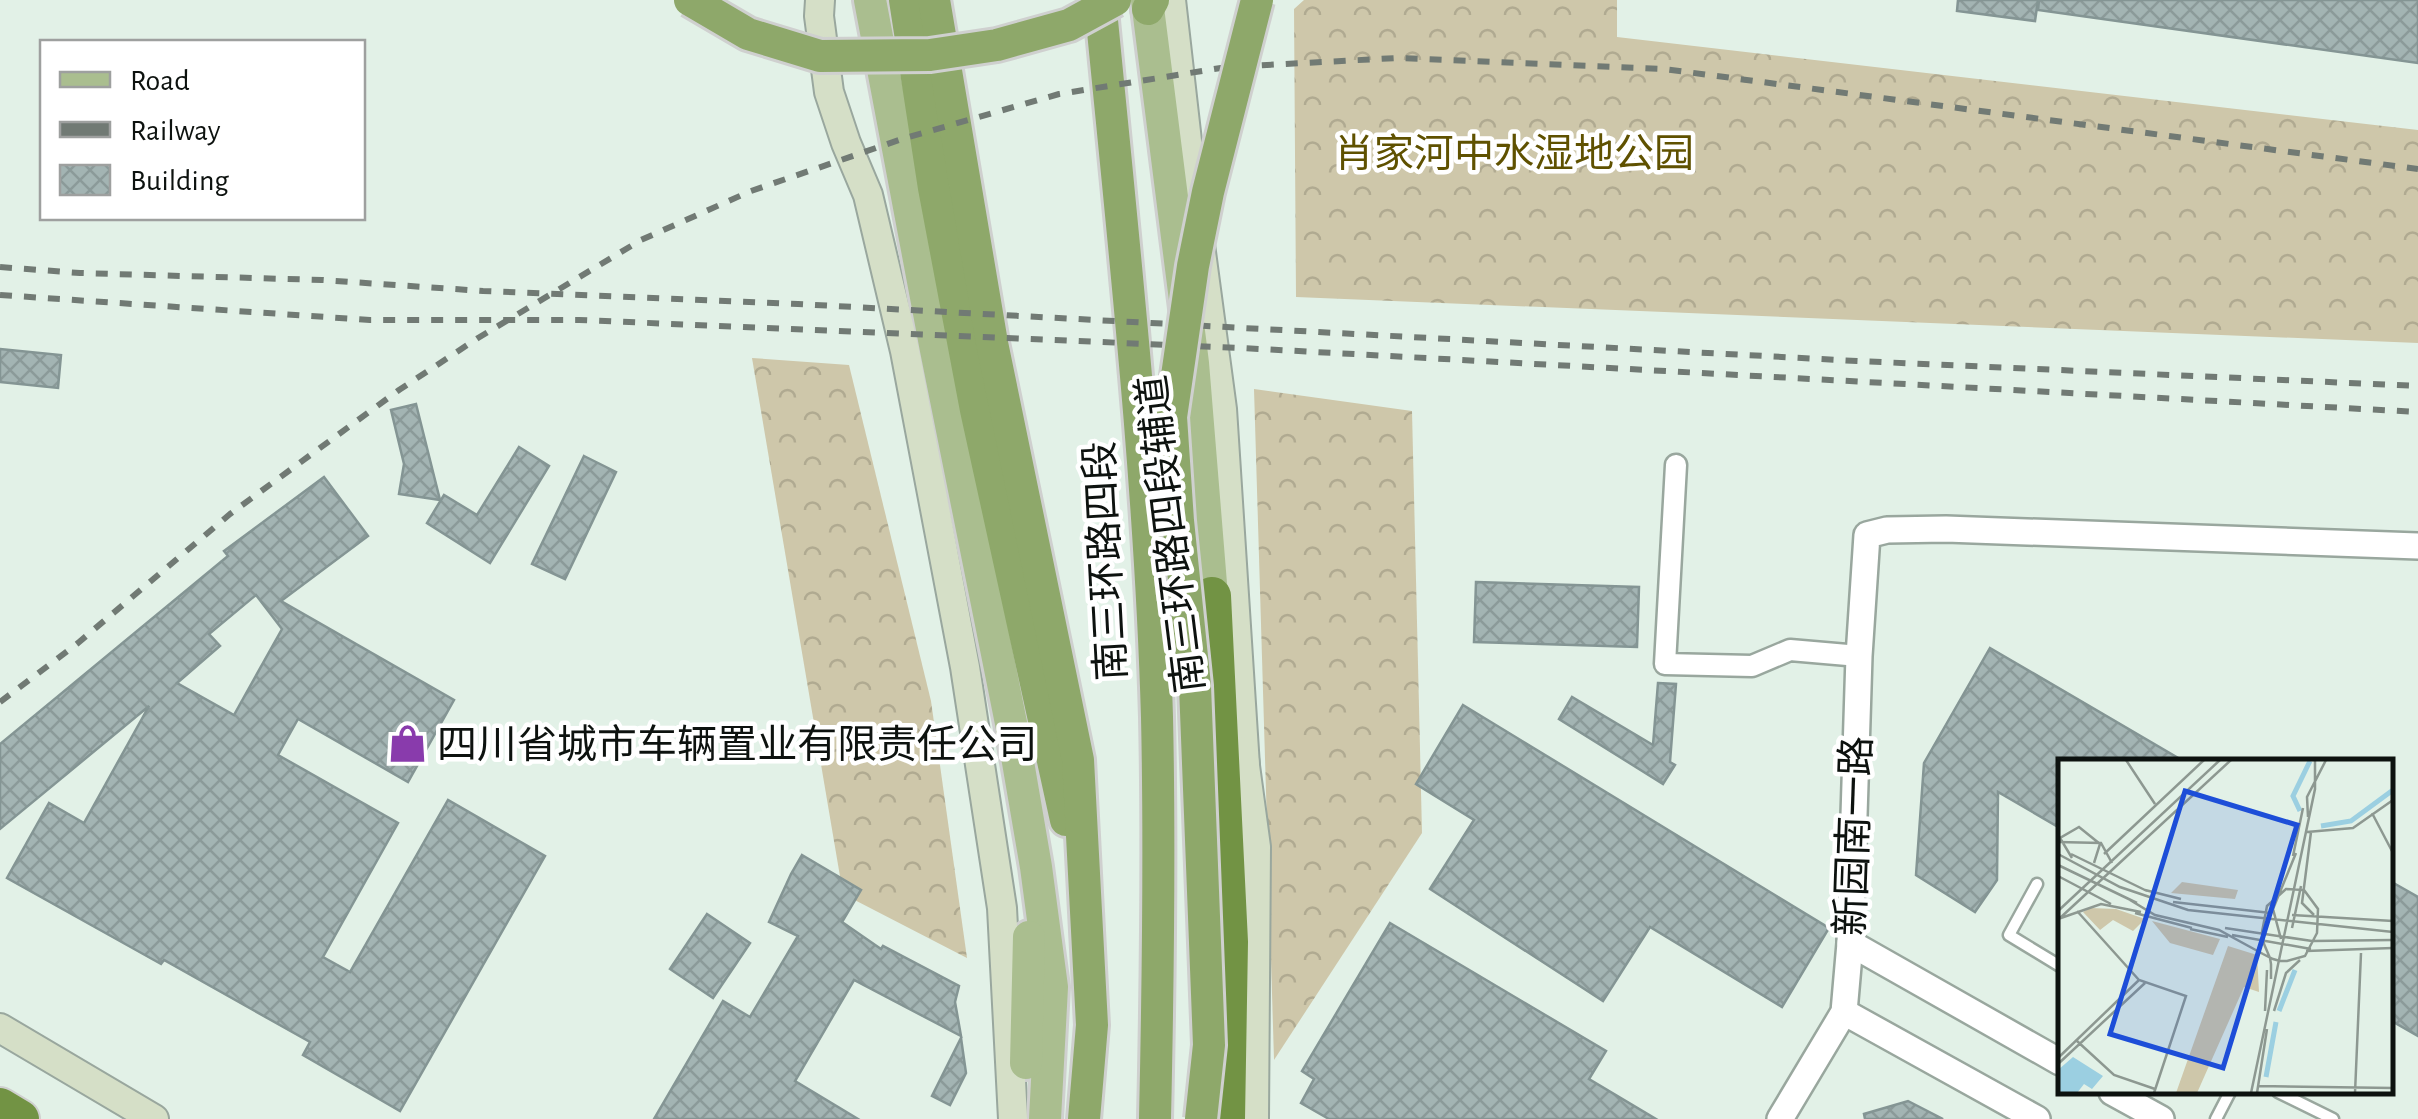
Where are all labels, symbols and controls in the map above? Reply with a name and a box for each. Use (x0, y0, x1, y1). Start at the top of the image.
legend (40, 40, 365, 220)
text: Road (130, 66, 190, 96)
text: Railway (130, 116, 221, 146)
park label: 肖家河中水湿地公园 (1334, 133, 1694, 175)
text: Building (130, 166, 229, 196)
street label: 南三环路四段辅道 (1131, 373, 1211, 695)
street label: 南三环路四段 (1079, 440, 1133, 682)
shop icon: 四川省城市车辆置业有限责任公司 (386, 723, 428, 765)
place label: 四川省城市车辆置业有限责任公司 (437, 724, 1037, 766)
street label: 新园南一路 (1830, 735, 1878, 937)
inset map (2058, 759, 2393, 1094)

